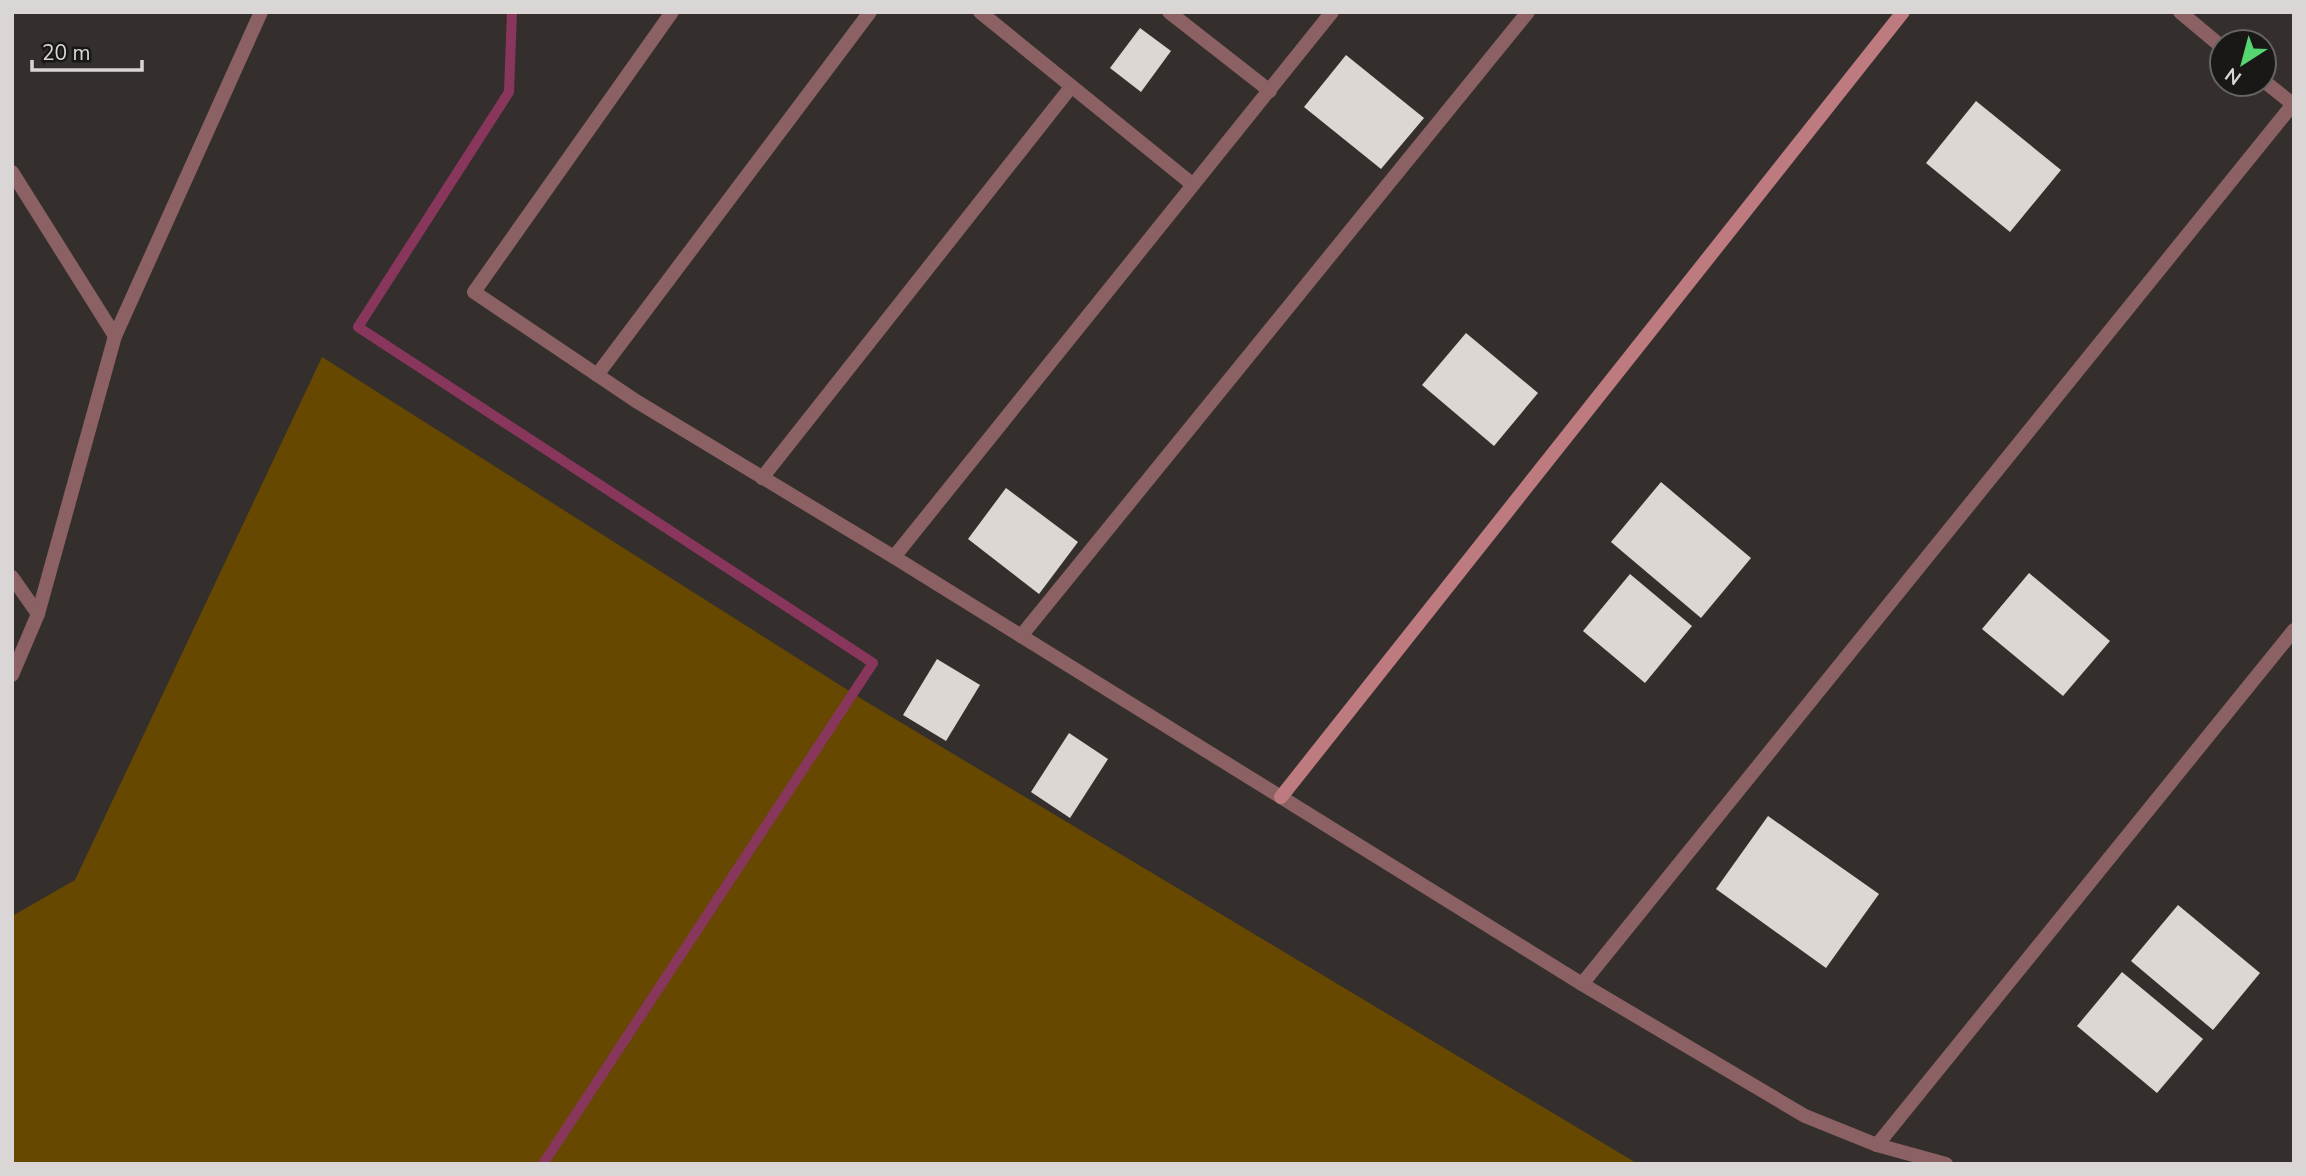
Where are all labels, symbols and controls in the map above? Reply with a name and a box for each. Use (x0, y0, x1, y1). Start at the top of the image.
scale bar (32, 28, 142, 72)
north arrow (2208, 28, 2278, 98)
text: 20 m (42, 39, 91, 67)
text: N (2220, 61, 2247, 91)

